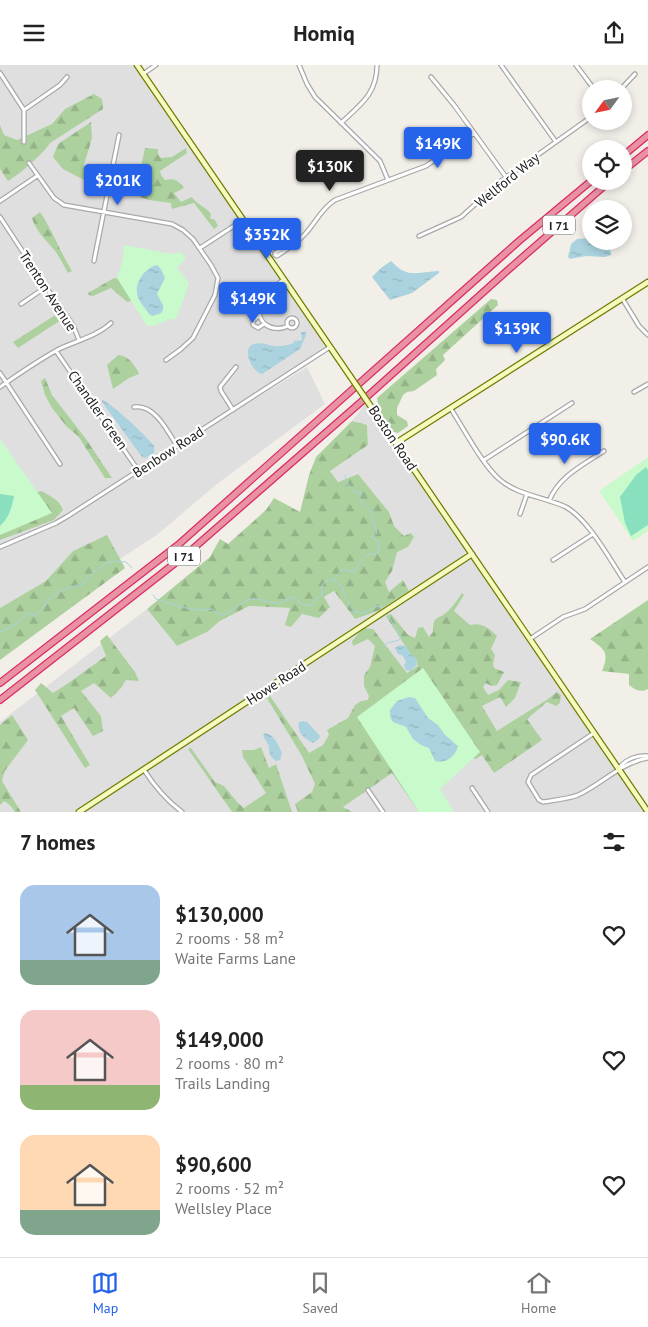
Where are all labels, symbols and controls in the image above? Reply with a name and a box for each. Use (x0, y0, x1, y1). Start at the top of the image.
icon: menu (20, 19, 48, 47)
text: Homiq (293, 19, 355, 47)
icon: share (600, 19, 628, 47)
north arrow (582, 80, 632, 130)
map controls (582, 80, 632, 250)
pin: $149K (403, 127, 473, 169)
text: $149K (415, 133, 461, 153)
button: locate (582, 140, 632, 190)
street label: Wellford Way (471, 148, 543, 212)
pin: $130K (295, 149, 365, 192)
text: $130K (307, 156, 353, 176)
pin: $201K (83, 163, 153, 206)
text: $201K (95, 170, 141, 190)
button: layers (582, 200, 632, 250)
road number: I 71 (543, 215, 575, 235)
pin: $352K (232, 217, 302, 260)
text: $352K (244, 224, 290, 244)
street label: Trenton Avenue (15, 247, 81, 335)
pin: $149K (218, 281, 288, 324)
text: $149K (230, 288, 276, 308)
pin: $139K (482, 311, 552, 354)
text: $139K (494, 318, 540, 338)
street label: Chandler Green (64, 367, 132, 453)
street label: Boston Road (365, 402, 421, 474)
street label: Benbow Road (129, 422, 207, 482)
pin: $90.6K (524, 423, 606, 465)
text: $90.6K (540, 429, 590, 449)
road number: I 71 (168, 547, 200, 566)
street label: Howe Road (243, 657, 309, 709)
icon: filters (600, 828, 628, 856)
text: 7 homes (20, 829, 95, 856)
text: $130,000 (175, 901, 264, 928)
icon: home (60, 905, 120, 965)
icon: heart (600, 921, 628, 949)
text: 2 rooms · 58 m² (175, 928, 284, 948)
text: Waite Farms Lane (175, 948, 296, 968)
text: $149,000 (175, 1026, 264, 1053)
icon: home (60, 1030, 120, 1090)
icon: heart (600, 1046, 628, 1074)
text: 2 rooms · 80 m² (175, 1053, 284, 1073)
text: Trails Landing (175, 1073, 270, 1093)
text: $90,600 (175, 1151, 252, 1178)
icon: home (60, 1155, 120, 1215)
icon: heart (600, 1171, 628, 1199)
text: 2 rooms · 52 m² (175, 1178, 284, 1198)
text: Wellsley Place (175, 1198, 272, 1218)
tab: Map (91, 1269, 119, 1317)
tab: Saved (302, 1269, 338, 1317)
tab: Home (521, 1269, 556, 1317)

